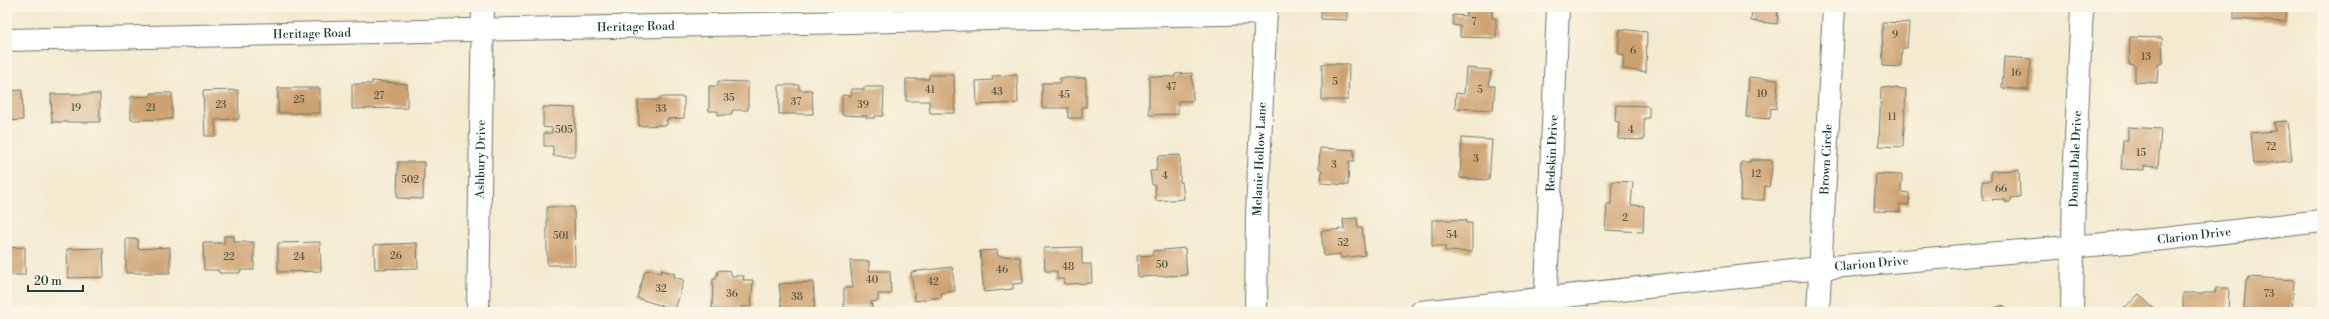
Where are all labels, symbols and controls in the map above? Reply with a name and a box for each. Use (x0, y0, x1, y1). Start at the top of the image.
house number: 7 (1471, 16, 1477, 28)
street label: Heritage Road (597, 18, 675, 35)
street label: Heritage Road (273, 25, 351, 42)
house number: 9 (1892, 29, 1898, 41)
house number: 6 (1630, 45, 1636, 57)
house number: 13 (2141, 51, 2151, 63)
house number: 16 (2011, 67, 2021, 79)
house number: 5 (1332, 76, 1338, 88)
house number: 47 (1166, 81, 1176, 93)
house number: 41 (925, 84, 936, 96)
house number: 5 (1477, 84, 1483, 96)
house number: 43 (991, 86, 1003, 98)
house number: 10 (1757, 88, 1768, 100)
house number: 45 (1058, 89, 1070, 101)
house number: 27 (374, 90, 384, 102)
house number: 35 (723, 92, 735, 104)
house number: 25 (293, 94, 305, 106)
house number: 37 (791, 96, 801, 108)
house number: 23 (215, 99, 227, 111)
house number: 39 (857, 99, 869, 111)
house number: 19 (71, 102, 81, 114)
house number: 21 (146, 102, 157, 114)
street label: Melanie Hollow Lane (1249, 102, 1269, 216)
house number: 33 (655, 103, 667, 115)
street label: Donna Dale Drive (2066, 110, 2085, 208)
house number: 11 (1888, 111, 1897, 123)
street label: Redskin Drive (1543, 114, 1561, 192)
street label: Ashbury Drive (472, 119, 489, 200)
street label: Brown Circle (1817, 123, 1835, 196)
house number: 505 (555, 124, 573, 136)
house number: 4 (1628, 124, 1634, 136)
house number: 72 (2266, 141, 2277, 153)
house number: 15 (2136, 147, 2146, 159)
house number: 3 (1473, 153, 1479, 165)
house number: 3 (1331, 159, 1337, 171)
house number: 12 (1751, 168, 1761, 180)
house number: 4 (1162, 170, 1168, 182)
house number: 502 (401, 174, 419, 186)
house number: 66 (1995, 183, 2007, 195)
house number: 2 (1622, 212, 1628, 224)
street label: Clarion Drive (2157, 224, 2232, 247)
house number: 54 (1446, 229, 1458, 241)
house number: 501 (553, 230, 570, 242)
house number: 52 (1337, 237, 1349, 249)
house number: 26 (390, 250, 402, 262)
house number: 22 (223, 251, 235, 263)
house number: 24 (293, 251, 305, 263)
street label: Clarion Drive (1834, 253, 1909, 274)
house number: 50 (1156, 259, 1168, 271)
house number: 48 (1062, 261, 1074, 273)
house number: 46 (996, 264, 1008, 276)
scale bar (28, 267, 83, 293)
text: 20 m (34, 274, 62, 289)
house number: 40 (866, 274, 879, 286)
house number: 42 (927, 276, 939, 288)
house number: 32 (655, 283, 667, 295)
house number: 36 (726, 288, 738, 300)
house number: 73 (2264, 288, 2275, 300)
house number: 38 (791, 291, 803, 303)

